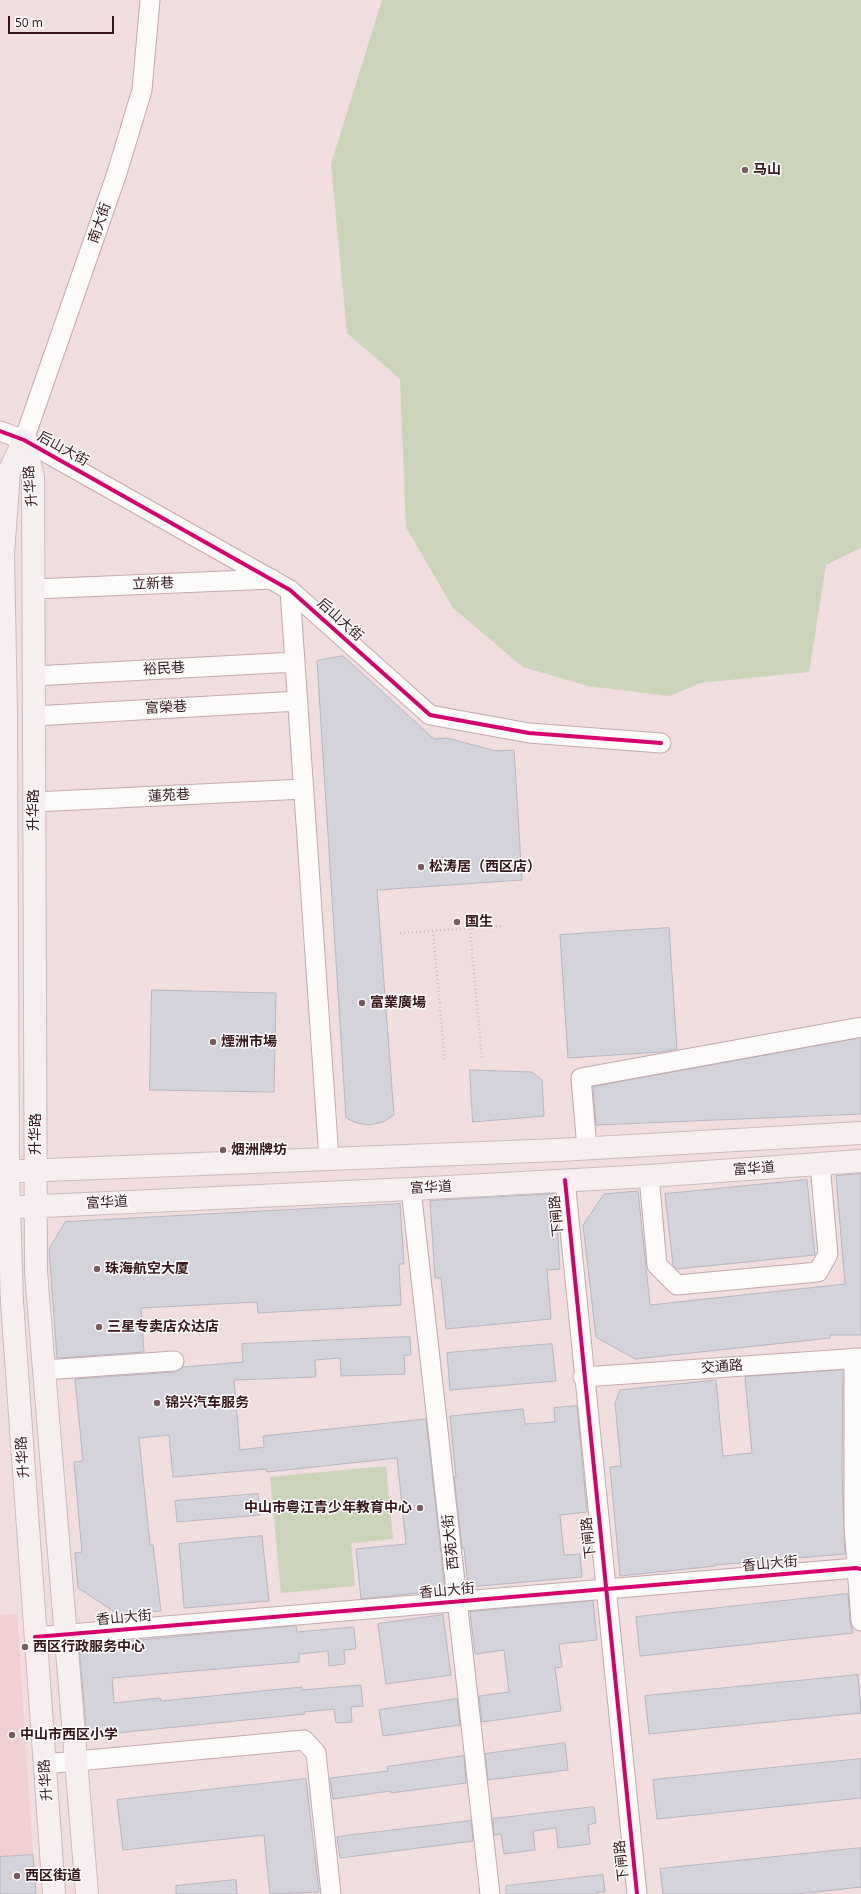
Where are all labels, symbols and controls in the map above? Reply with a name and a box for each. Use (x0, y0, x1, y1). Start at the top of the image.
scale bar (10, 8, 116, 34)
text: 50 m (15, 14, 43, 31)
place label: 马山 (753, 162, 781, 178)
marker: 马山 (740, 165, 750, 175)
street label: 南大街 (85, 200, 115, 246)
street label: 后山大街 (34, 428, 92, 470)
street label: 升华路 (21, 464, 41, 508)
street label: 立新巷 (132, 575, 174, 593)
street label: 后山大街 (314, 595, 366, 645)
street label: 裕民巷 (143, 660, 185, 678)
street label: 富榮巷 (145, 699, 187, 717)
street label: 蓮苑巷 (148, 787, 190, 805)
street label: 升华路 (26, 789, 42, 831)
place label: 松涛居（西区店） (429, 859, 541, 875)
marker: 松涛居（西区店） (416, 862, 426, 872)
place label: 国生 (465, 914, 493, 930)
marker: 国生 (452, 917, 462, 927)
place label: 富業廣場 (370, 995, 426, 1011)
marker: 富業廣場 (357, 998, 367, 1008)
place label: 煙洲市場 (221, 1034, 277, 1050)
marker: 煙洲市場 (208, 1037, 218, 1047)
street label: 升华路 (28, 1113, 44, 1155)
place label: 烟洲牌坊 (231, 1142, 287, 1158)
marker: 烟洲牌坊 (218, 1145, 228, 1155)
street label: 富华道 (732, 1159, 776, 1179)
street label: 富华道 (410, 1179, 452, 1197)
street label: 富华道 (86, 1194, 128, 1212)
street label: 下闸路 (547, 1194, 567, 1238)
place label: 珠海航空大厦 (105, 1261, 189, 1277)
marker: 珠海航空大厦 (92, 1264, 102, 1274)
place label: 三星专卖店众达店 (107, 1319, 219, 1335)
marker: 三星专卖店众达店 (94, 1322, 104, 1332)
street label: 交通路 (700, 1357, 744, 1377)
place label: 锦兴汽车服务 (165, 1395, 249, 1411)
marker: 锦兴汽车服务 (152, 1398, 162, 1408)
street label: 升华路 (13, 1435, 33, 1479)
place label: 中山市粤江青少年教育中心 (244, 1500, 412, 1516)
marker: 中山市粤江青少年教育中心 (415, 1503, 425, 1513)
street label: 西苑大街 (440, 1513, 462, 1571)
street label: 下闸路 (578, 1516, 600, 1560)
street label: 香山大街 (741, 1553, 799, 1575)
street label: 香山大街 (418, 1580, 476, 1602)
street label: 香山大街 (95, 1607, 153, 1629)
place label: 西区行政服务中心 (33, 1639, 145, 1655)
marker: 西区行政服务中心 (20, 1642, 30, 1652)
place label: 中山市西区小学 (20, 1727, 118, 1743)
marker: 中山市西区小学 (7, 1730, 17, 1740)
street label: 升华路 (36, 1758, 56, 1802)
street label: 下闸路 (611, 1839, 633, 1883)
place label: 西区街道 (25, 1868, 81, 1884)
marker: 西区街道 (12, 1871, 22, 1881)

